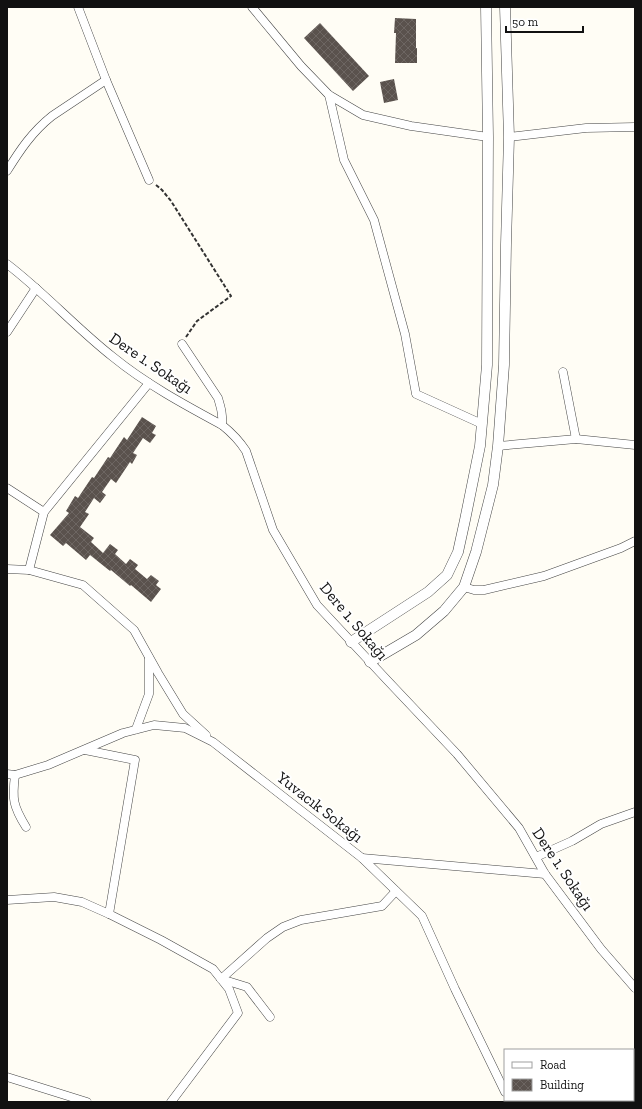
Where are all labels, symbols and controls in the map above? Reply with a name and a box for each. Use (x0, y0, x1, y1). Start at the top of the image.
scale bar (506, 8, 583, 34)
text: 50 m (512, 15, 539, 29)
street label: Dere 1. Sokağı (106, 328, 196, 398)
street label: Dere 1. Sokağı (316, 578, 392, 664)
street label: Yuvacık Sokağı (273, 767, 367, 847)
street label: Dere 1. Sokağı (528, 824, 598, 914)
legend (504, 1049, 634, 1101)
text: Road (540, 1058, 566, 1072)
text: Building (540, 1078, 584, 1092)

